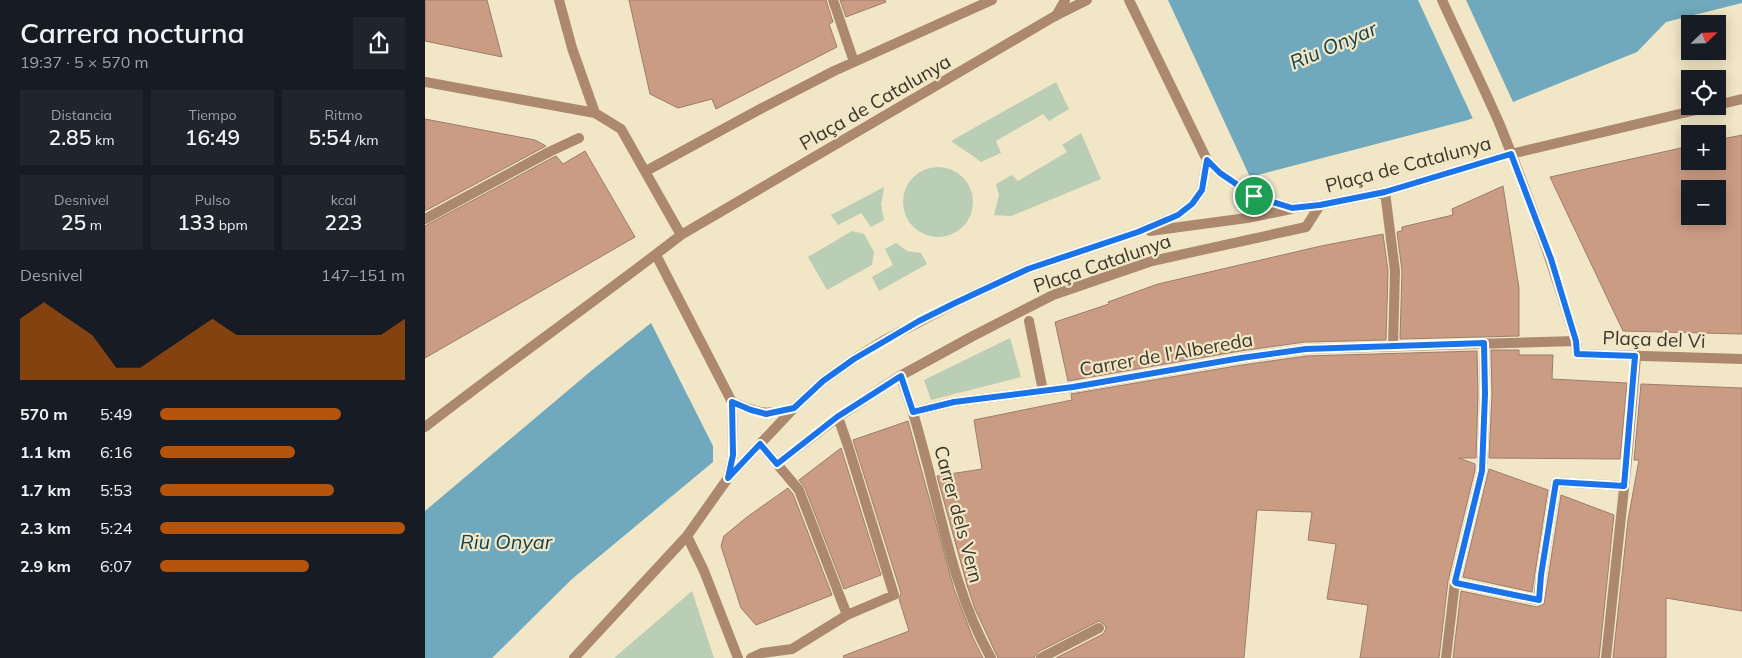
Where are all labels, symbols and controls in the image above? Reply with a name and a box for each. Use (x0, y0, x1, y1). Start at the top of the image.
text: Carrera nocturna (20, 15, 245, 50)
water label: Riu Onyar (1286, 15, 1381, 75)
north arrow (1681, 15, 1726, 60)
map controls (1681, 15, 1726, 225)
button: share (353, 17, 405, 69)
street label: Plaça de Catalunya (795, 49, 955, 155)
text: 19:37 · 5 × 570 m (20, 52, 149, 72)
button: locate (1681, 70, 1726, 115)
text: Distancia (51, 106, 112, 124)
text: Tiempo (188, 106, 237, 124)
text: Ritmo (324, 106, 363, 124)
text: 2.85 (49, 124, 91, 150)
text: 16:49 (185, 124, 240, 150)
text: 5:54 (309, 124, 351, 150)
button: + (1681, 125, 1726, 170)
street label: Plaça de Catalunya (1322, 130, 1494, 198)
text: km (91, 131, 114, 149)
text: /km (351, 131, 378, 149)
pin (1233, 175, 1275, 217)
button: − (1681, 180, 1726, 225)
icon: arrive (1240, 182, 1268, 210)
text: Desnivel (54, 191, 109, 209)
text: Pulso (195, 191, 230, 209)
text: kcal (331, 191, 356, 209)
text: 25 (61, 209, 86, 235)
text: 133 (177, 209, 215, 235)
text: 223 (325, 209, 362, 235)
text: m (86, 216, 102, 234)
text: bpm (215, 216, 248, 234)
street label: Plaça Catalunya (1030, 228, 1174, 298)
text: Desnivel (20, 265, 83, 285)
text: 147–151 m (321, 265, 405, 285)
street label: Plaça del Vi (1602, 325, 1706, 353)
street label: Carrer de l'Albereda (1077, 327, 1255, 381)
text: 570 m (20, 404, 68, 424)
text: 5:49 (100, 404, 132, 424)
text: 1.1 km (20, 442, 71, 462)
text: 6:16 (100, 442, 132, 462)
street label: Carrer dels Vern (929, 443, 989, 585)
text: 1.7 km (20, 480, 71, 500)
text: 5:53 (100, 480, 132, 500)
text: 2.3 km (20, 518, 71, 538)
text: 5:24 (100, 518, 132, 538)
water label: Riu Onyar (460, 529, 553, 554)
text: 2.9 km (20, 556, 71, 576)
text: 6:07 (100, 556, 132, 576)

